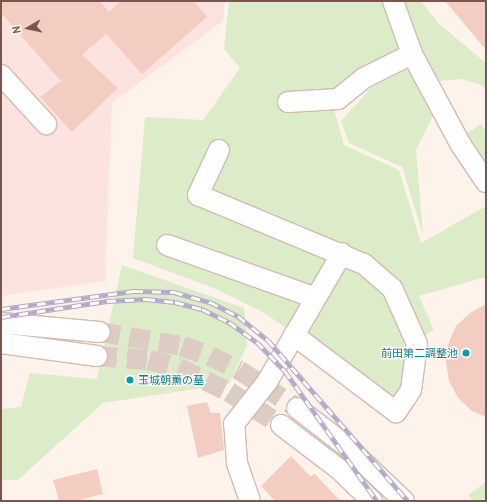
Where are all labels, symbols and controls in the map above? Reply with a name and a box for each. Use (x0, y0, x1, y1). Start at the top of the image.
north arrow (8, 8, 48, 48)
text: N (9, 25, 24, 35)
place label: 前田第二調整池 (381, 346, 458, 360)
marker: 前田第二調整池 (461, 348, 471, 358)
place label: 玉城朝薫の墓 (138, 373, 204, 387)
marker: 玉城朝薫の墓 (125, 375, 135, 385)

